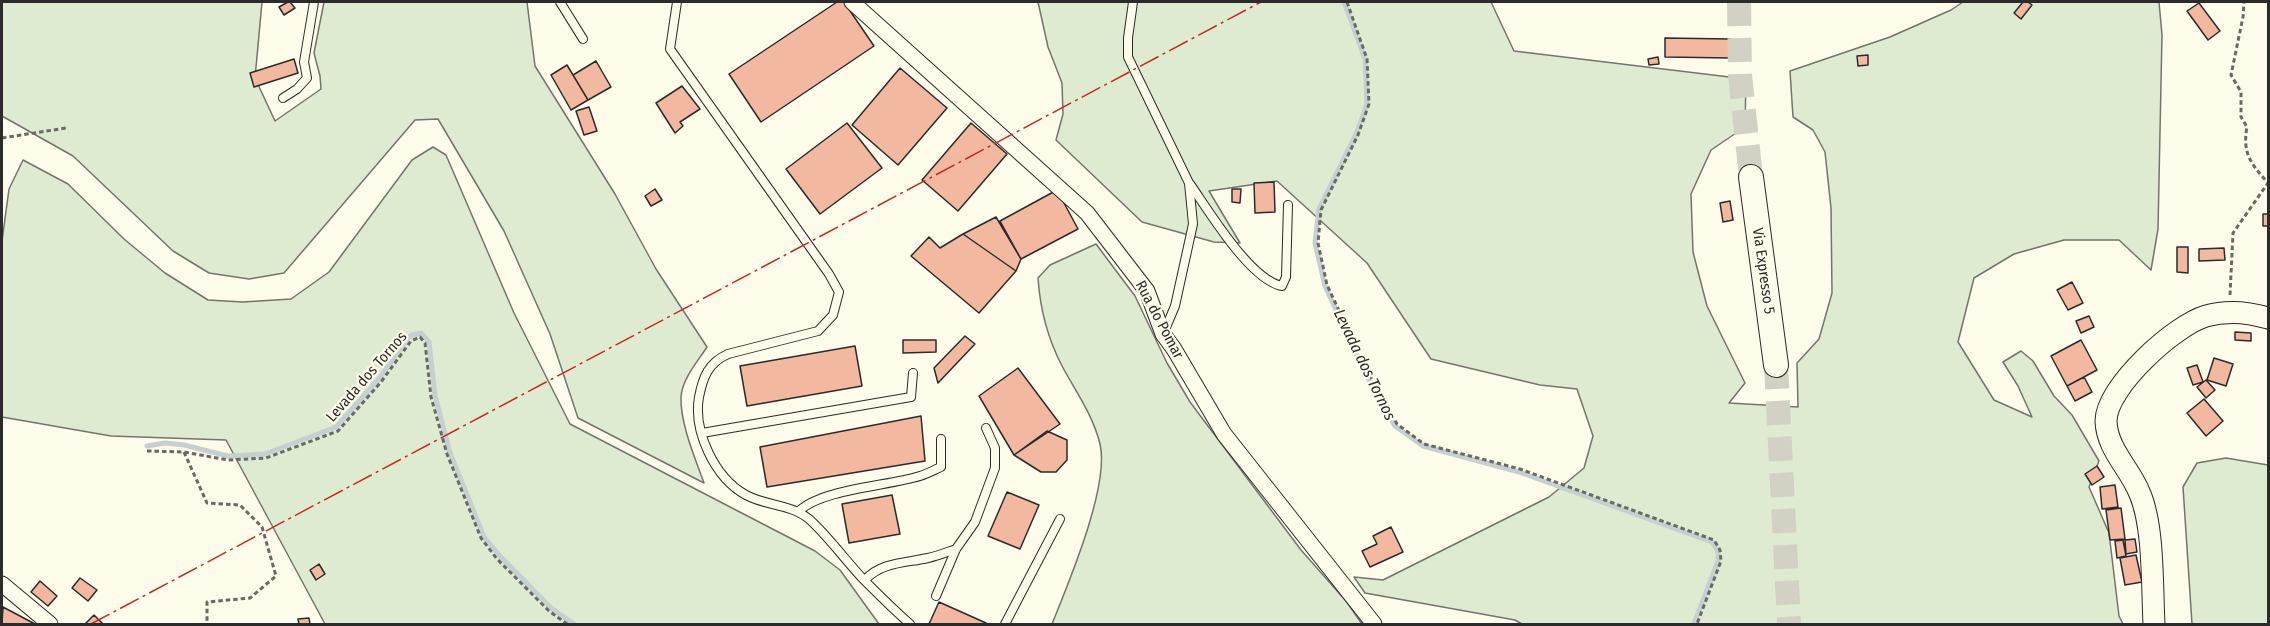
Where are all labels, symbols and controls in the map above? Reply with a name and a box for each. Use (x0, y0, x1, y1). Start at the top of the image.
street label: Via Expresso 5 (1748, 227, 1778, 315)
street label: Rua do Pomar (1131, 278, 1187, 362)
water label: Levada dos Tornos (1329, 306, 1399, 424)
street label: Levada dos Tornos (323, 328, 411, 426)

